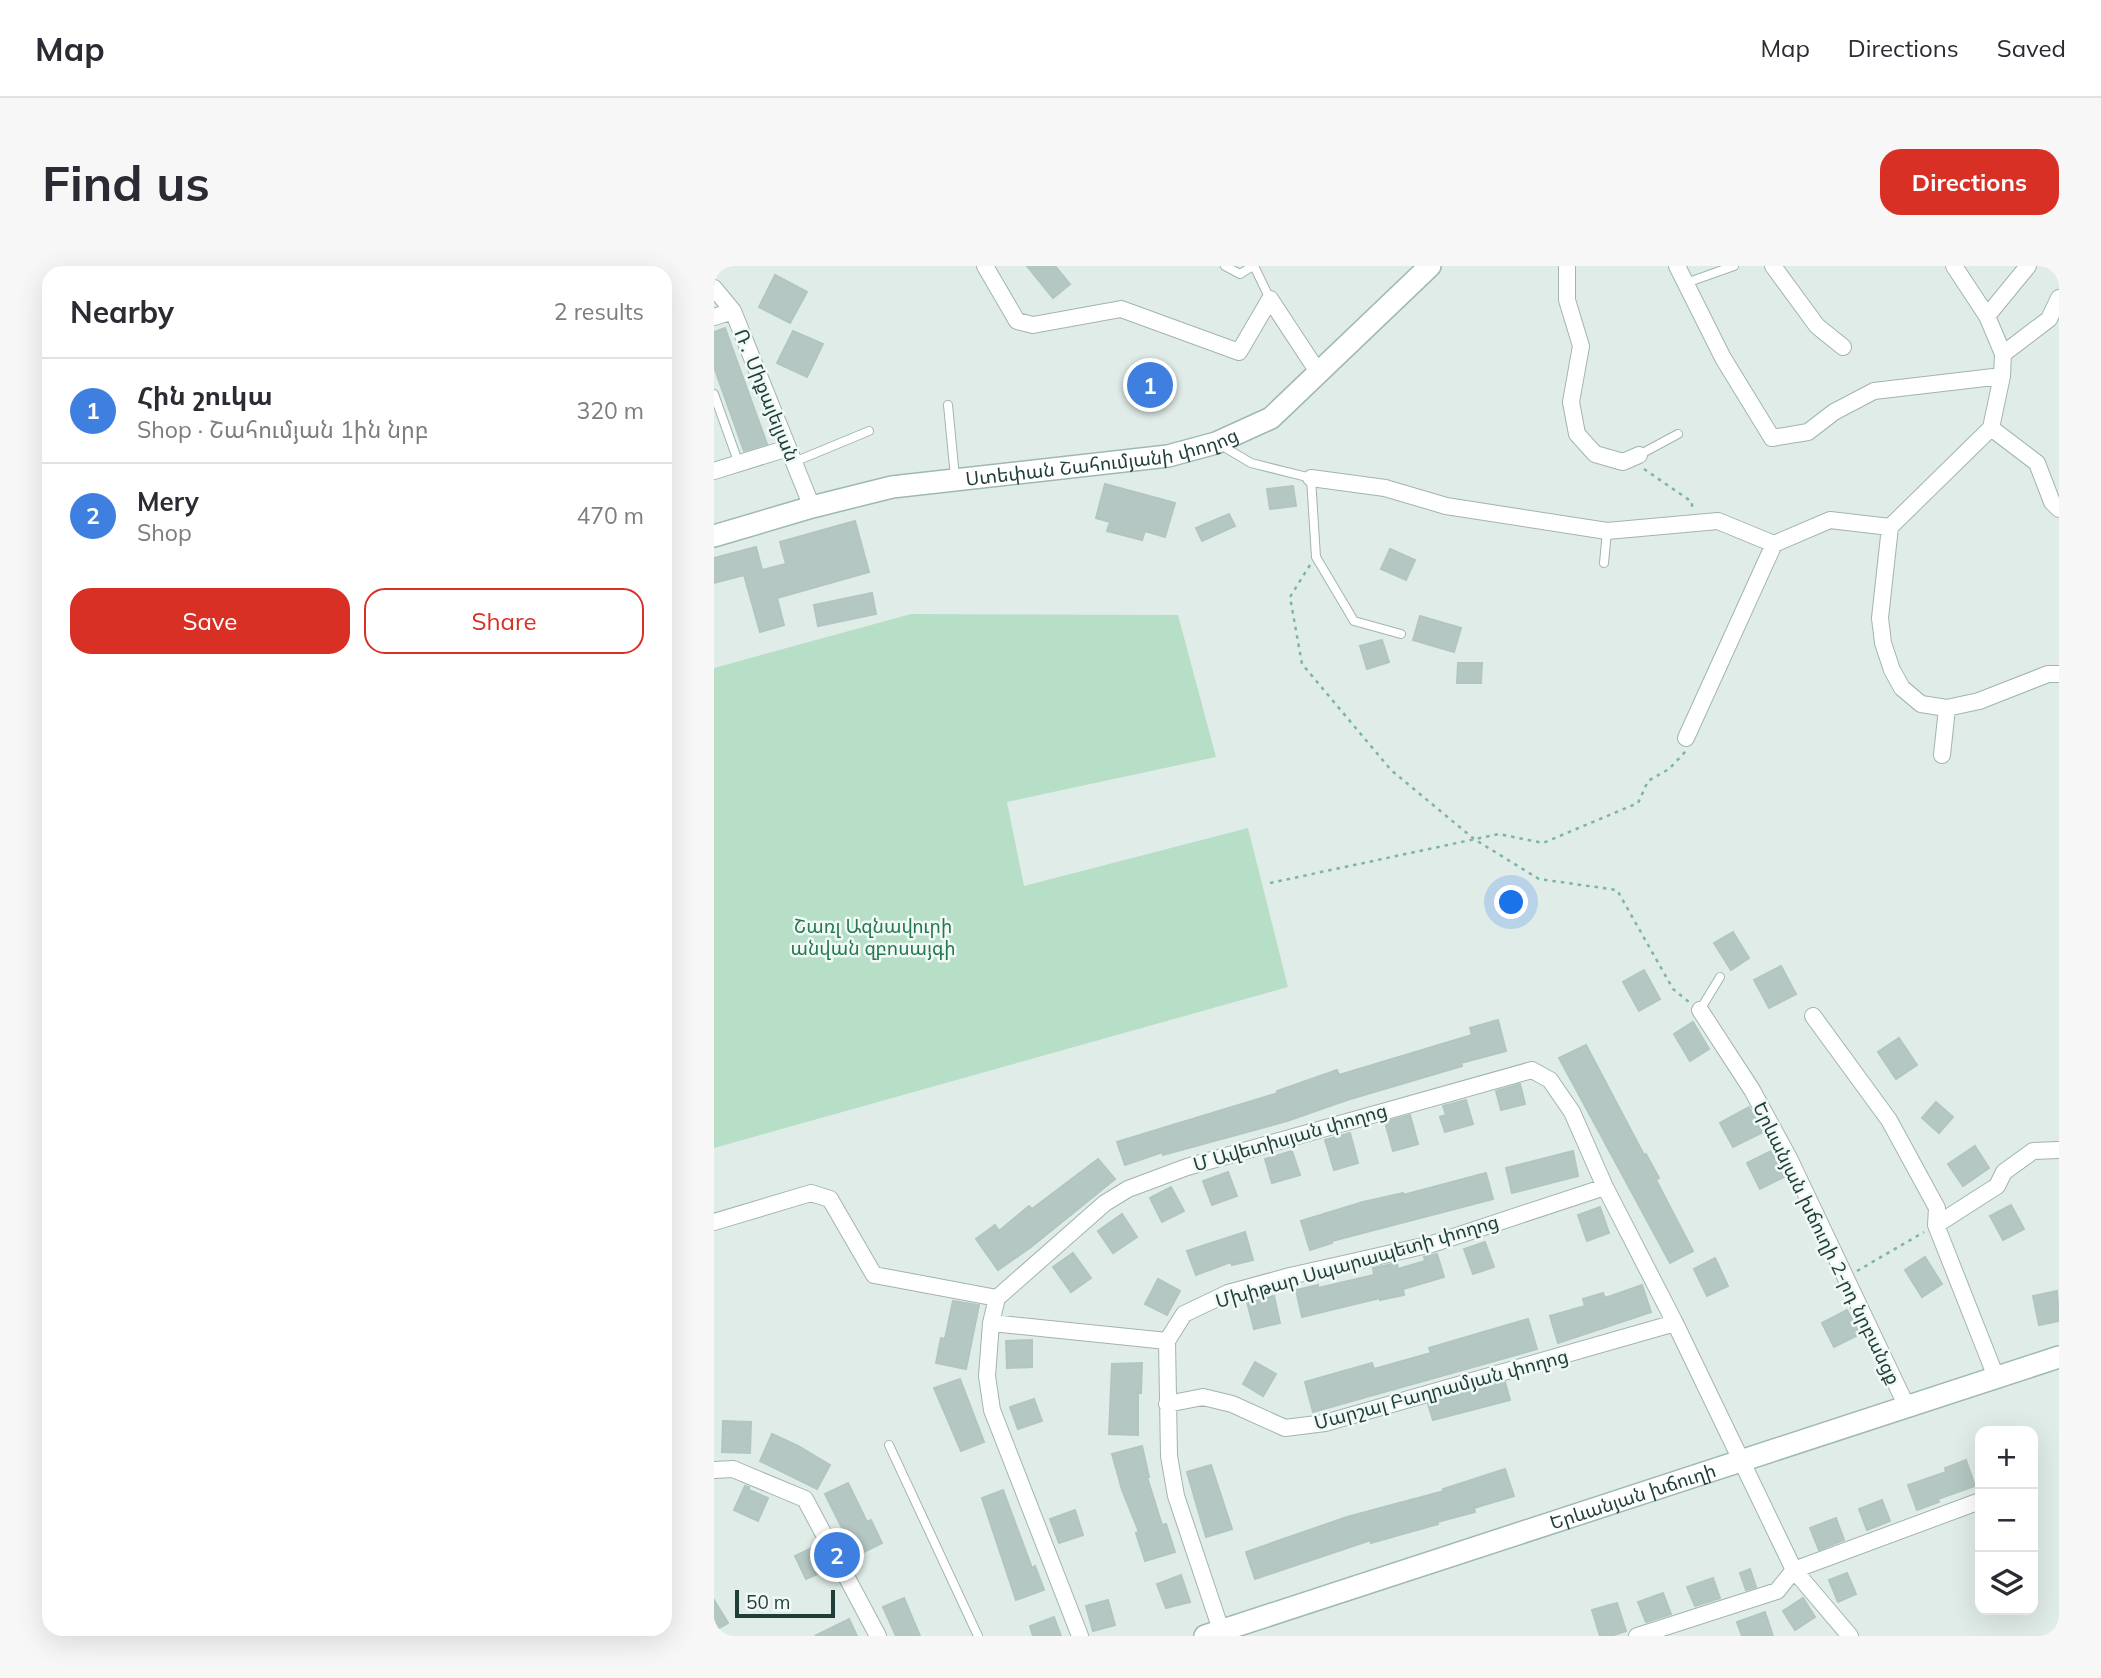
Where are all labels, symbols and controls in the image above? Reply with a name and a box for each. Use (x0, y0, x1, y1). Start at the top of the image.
text: Map (35, 28, 105, 69)
text: Map (1760, 33, 1810, 63)
text: Directions (1848, 33, 1959, 63)
text: Saved (1997, 33, 2066, 63)
button: Directions (1880, 149, 2059, 215)
text: Find us (42, 152, 210, 213)
text: Nearby (70, 293, 174, 331)
text: 2 results (554, 297, 644, 326)
street label: Ռ․ Միքայելյան (729, 325, 805, 465)
pin: 1 (1127, 359, 1173, 411)
text: Հին շուկա (137, 379, 273, 412)
text: 1 (86, 396, 100, 425)
text: 320 m (576, 396, 644, 425)
text: Shop · Շահումյան 1ին նրբ (137, 415, 428, 444)
street label: Ստեփան Շահումյանի փողոց (964, 422, 1242, 491)
text: Mery (137, 485, 199, 518)
text: 2 (86, 501, 100, 530)
text: 470 m (576, 501, 644, 530)
text: Shop (137, 518, 192, 547)
button: Save (70, 588, 350, 654)
button: Share (364, 588, 644, 654)
your location (1494, 885, 1528, 919)
park label: Շառլ Ազնավուրի անվան զբոսայգի (791, 914, 956, 960)
street label: Մ Ավետիսյան փողոց (1190, 1098, 1390, 1176)
street label: Երևանյան խճուղի 2-րդ նրբանցք (1748, 1098, 1906, 1388)
street label: Մխիթար Սպարապետի փողոց (1213, 1209, 1501, 1313)
street label: Մարշալ Բաղրամյան փողոց (1311, 1343, 1571, 1435)
map controls (1975, 1426, 2038, 1615)
button: + (1975, 1426, 2038, 1489)
street label: Երևանյան խճուղի (1547, 1458, 1719, 1535)
button: − (1975, 1489, 2038, 1552)
pin: 2 (814, 1529, 860, 1581)
button: layers (1975, 1552, 2038, 1615)
scale bar (735, 1587, 835, 1619)
text: 50 m (746, 1590, 790, 1614)

